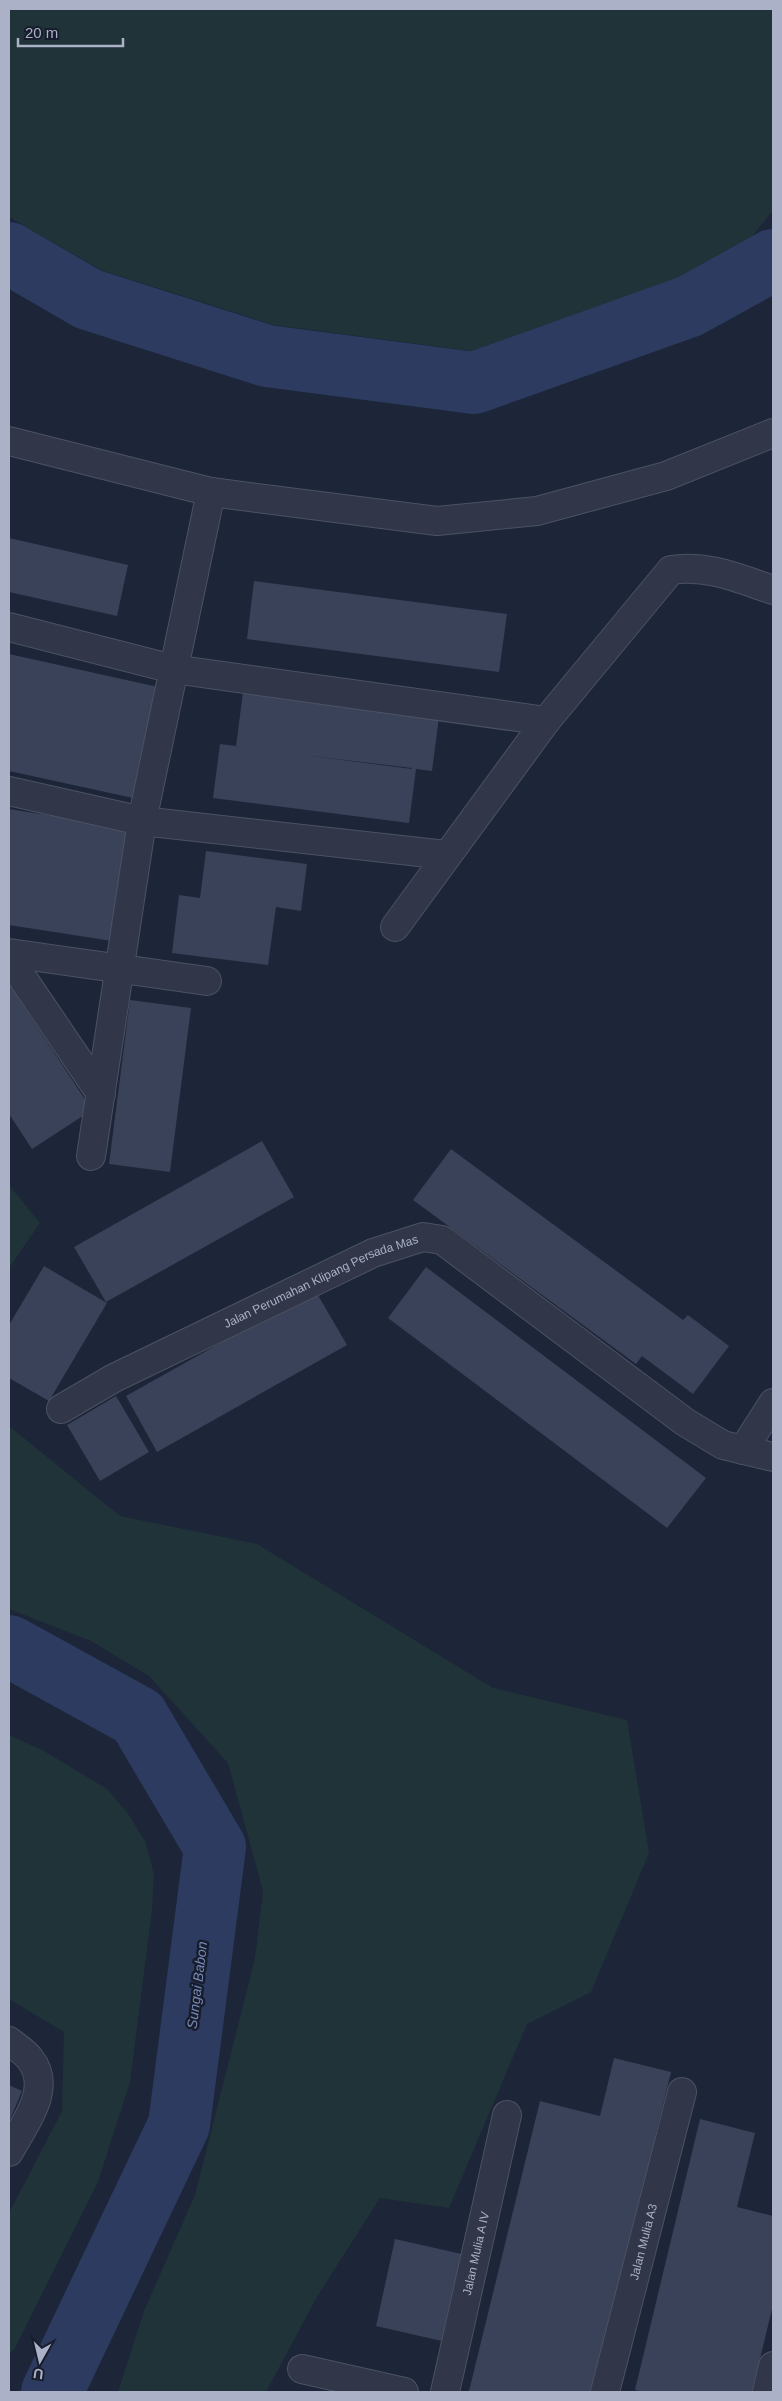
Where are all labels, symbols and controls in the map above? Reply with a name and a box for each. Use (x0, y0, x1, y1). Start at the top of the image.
scale bar (18, 15, 122, 47)
text: 20 m (25, 24, 58, 41)
street label: Jalan Perumahan Klipang Persada Mas (221, 1232, 420, 1331)
water label: Sungai Babon (184, 1940, 210, 2030)
street label: Jalan Mulia A3 (627, 2202, 660, 2281)
street label: Jalan Mulia A IV (460, 2210, 492, 2297)
north arrow (15, 2336, 65, 2386)
text: U (32, 2365, 44, 2383)

